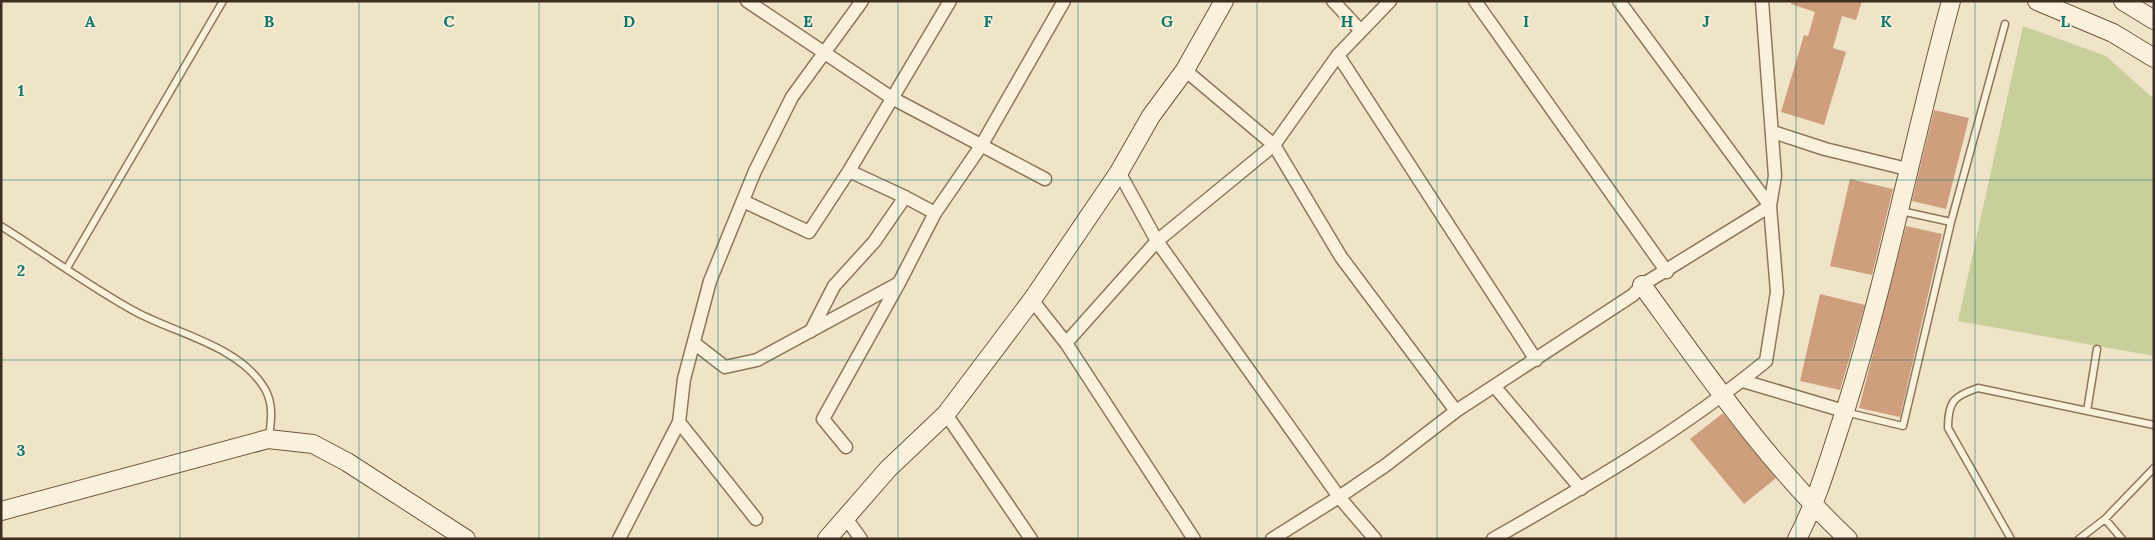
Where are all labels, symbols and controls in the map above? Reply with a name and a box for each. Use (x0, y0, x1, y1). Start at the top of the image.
text: A (85, 11, 96, 31)
text: B (264, 11, 275, 31)
text: C (443, 11, 455, 31)
text: D (623, 11, 635, 31)
text: E (803, 11, 813, 31)
text: F (983, 11, 993, 31)
text: G (1161, 11, 1173, 31)
text: H (1341, 11, 1354, 31)
text: I (1523, 11, 1529, 31)
text: J (1702, 11, 1710, 31)
text: K (1880, 11, 1892, 31)
text: L (2060, 11, 2070, 31)
text: 1 (18, 80, 24, 100)
text: 2 (17, 260, 25, 280)
text: 3 (17, 440, 26, 460)

